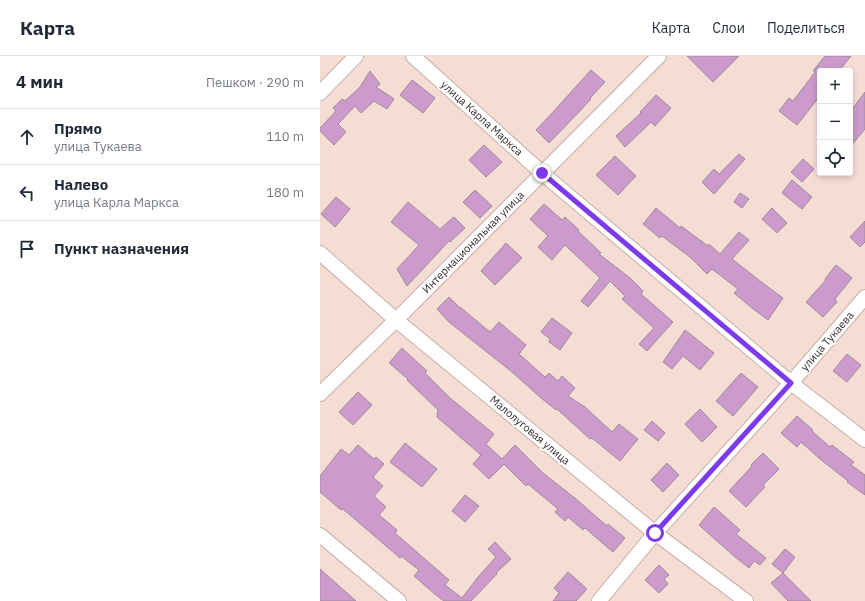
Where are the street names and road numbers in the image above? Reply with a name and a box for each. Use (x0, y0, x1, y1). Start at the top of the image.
street label: улица Карла Маркса (438, 77, 526, 159)
street label: Интернациональная улица (419, 188, 527, 296)
street label: улица Тукаева (797, 308, 857, 374)
street label: Малолуговая улица (487, 392, 573, 468)

